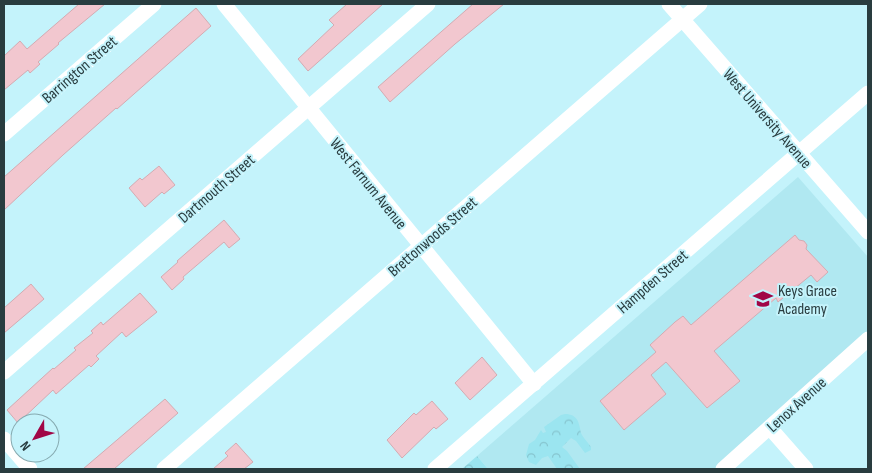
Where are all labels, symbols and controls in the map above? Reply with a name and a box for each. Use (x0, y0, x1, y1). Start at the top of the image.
street label: Barrington Street (39, 32, 121, 108)
street label: West University Avenue (718, 65, 815, 173)
street label: West Farnum Avenue (325, 135, 410, 233)
street label: Dartmouth Street (175, 151, 259, 228)
street label: Brettonwoods Street (385, 193, 482, 281)
street label: Hampden Street (614, 246, 692, 318)
place label: Keys Grace Academy (777, 282, 837, 319)
school or university icon: Keys Grace Academy (752, 288, 774, 310)
street label: Lenox Avenue (763, 374, 831, 437)
north arrow (10, 413, 60, 463)
text: N (16, 438, 34, 454)

